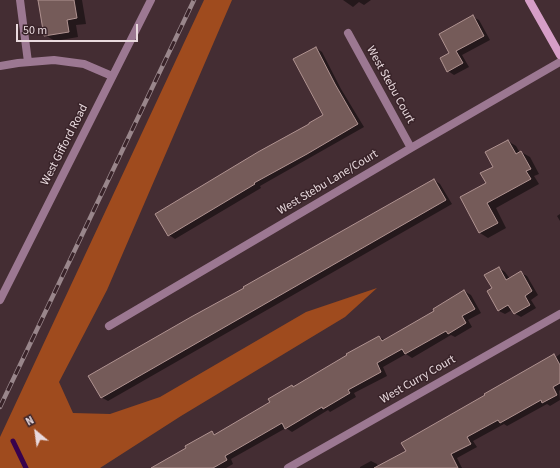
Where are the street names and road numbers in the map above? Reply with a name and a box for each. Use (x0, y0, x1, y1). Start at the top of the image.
street label: West Stebu Court (363, 44, 417, 126)
street label: West Gifford Road (38, 102, 92, 188)
street label: West Stebu Lane/Court (275, 147, 381, 219)
street label: West Curry Court (378, 353, 458, 407)

